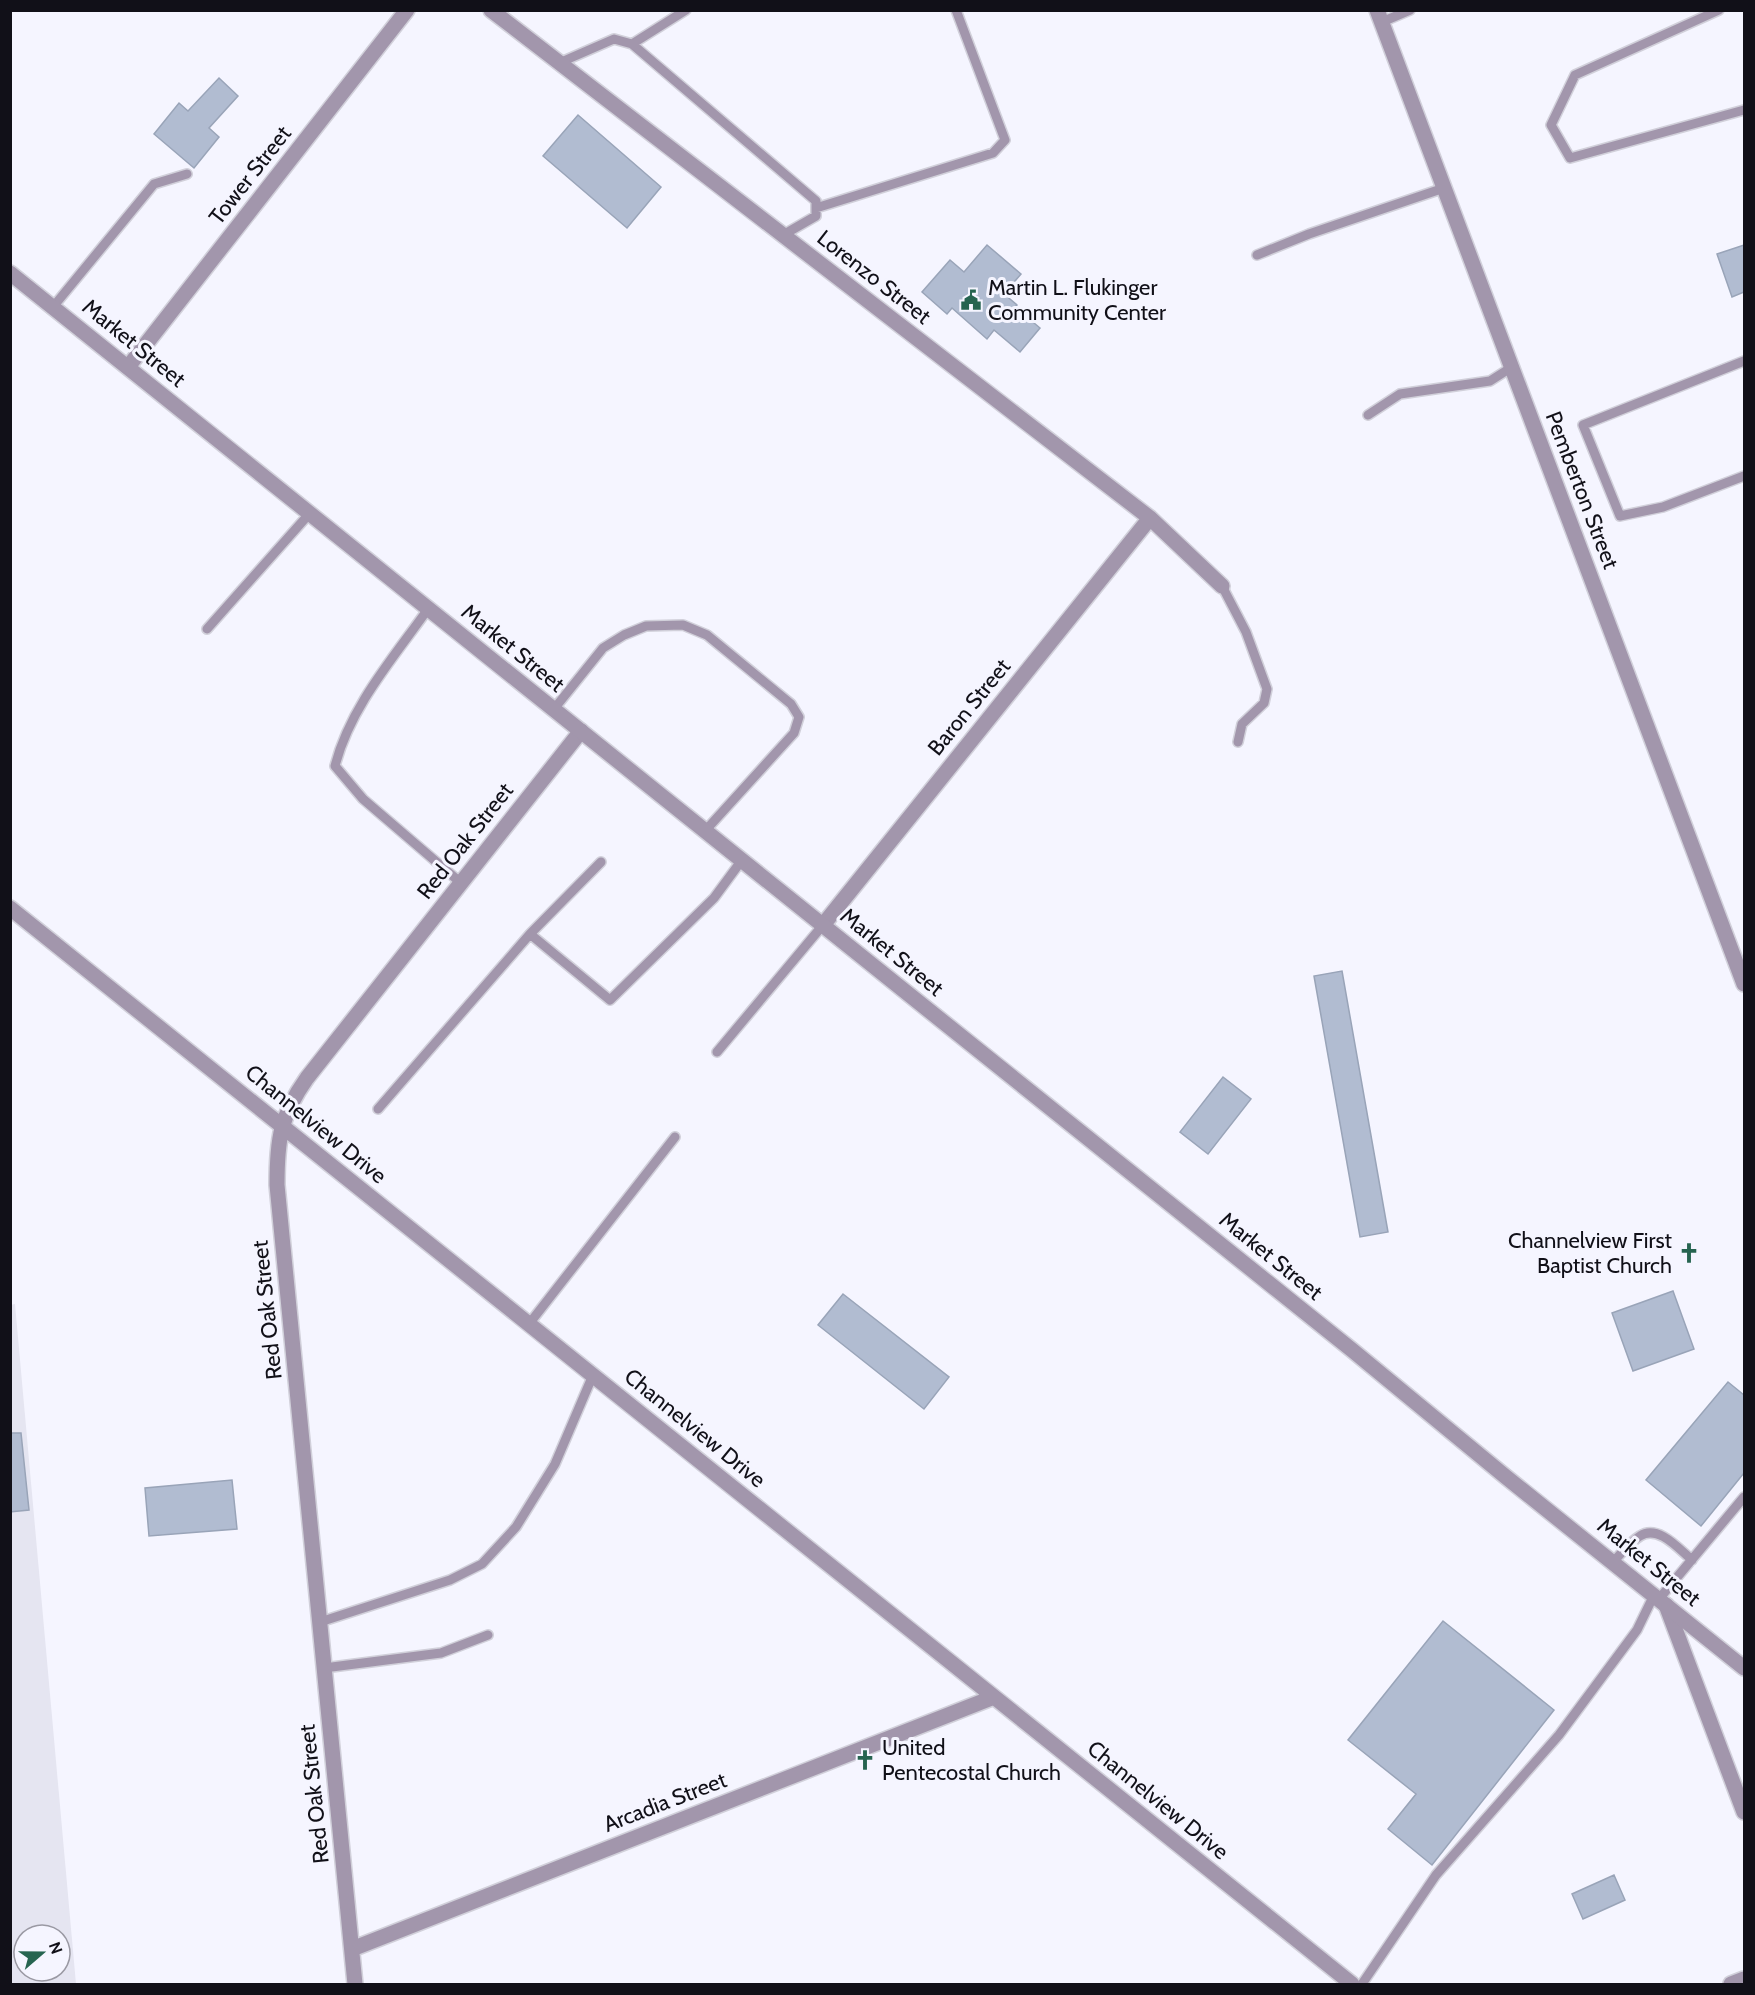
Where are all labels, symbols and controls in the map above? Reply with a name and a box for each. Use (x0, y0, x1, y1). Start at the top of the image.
street label: Tower Street (203, 120, 297, 230)
street label: Lorenzo Street (812, 224, 937, 330)
place label: Martin L. Flukinger Community Center (988, 274, 1166, 326)
public building icon: Martin L. Flukinger Community Center (959, 288, 983, 312)
street label: Market Street (77, 293, 191, 393)
street label: Pemberton Street (1540, 407, 1625, 573)
street label: Market Street (456, 598, 570, 698)
street label: Baron Street (922, 653, 1016, 761)
street label: Red Oak Street (411, 777, 519, 904)
street label: Market Street (835, 902, 949, 1002)
street label: Channelview Drive (240, 1059, 392, 1189)
street label: Market Street (1214, 1206, 1328, 1306)
place label: Channelview First Baptist Church (1508, 1227, 1673, 1279)
street label: Red Oak Street (246, 1238, 288, 1381)
church icon: Channelview First Baptist Church (1677, 1241, 1701, 1265)
street label: Channelview Drive (619, 1363, 771, 1493)
street label: Market Street (1592, 1512, 1706, 1612)
street label: Red Oak Street (293, 1722, 335, 1865)
place label: United Pentecostal Church (882, 1734, 1061, 1786)
street label: Channelview Drive (1082, 1735, 1234, 1865)
church icon: United Pentecostal Church (853, 1748, 877, 1772)
street label: Arcadia Street (600, 1766, 731, 1838)
north arrow (12, 1923, 72, 1983)
text: N (45, 1939, 66, 1957)

